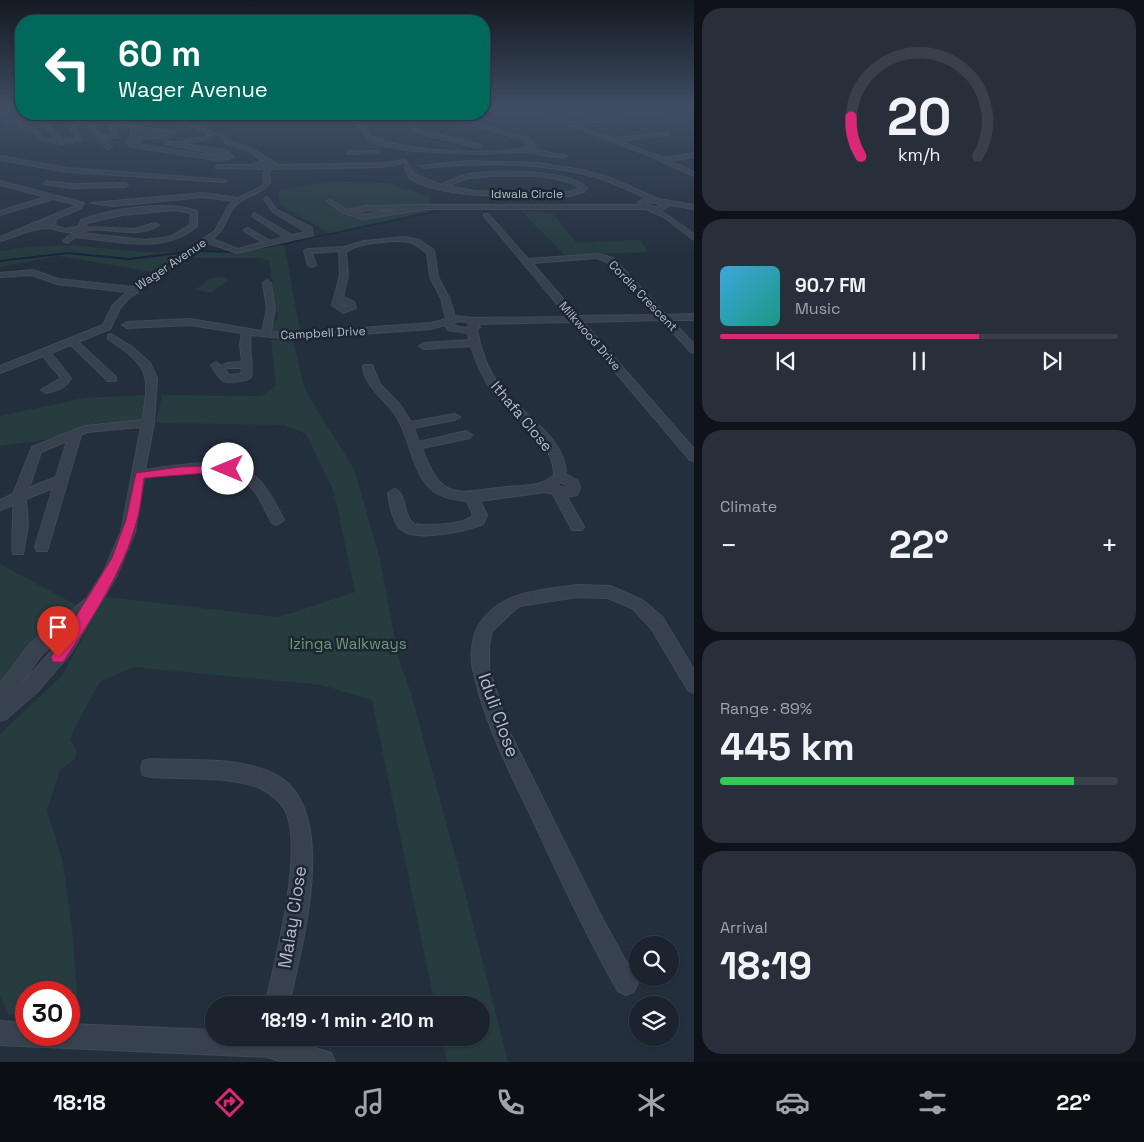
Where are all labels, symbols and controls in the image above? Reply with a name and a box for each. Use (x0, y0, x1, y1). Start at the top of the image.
text: 60 m (118, 32, 201, 76)
icon: left (35, 35, 100, 100)
text: Wager Avenue (118, 75, 268, 103)
text: 20 (887, 84, 951, 150)
text: km/h (898, 143, 940, 166)
street label: Idwala Circle (491, 186, 563, 202)
street label: Wager Avenue (133, 235, 209, 293)
street label: Cordia Crescent (605, 257, 681, 335)
text: 90.7 FM (795, 273, 866, 298)
street label: Milkwood Drive (556, 298, 624, 374)
text: Music (795, 298, 841, 319)
street label: Campbell Drive (280, 323, 366, 343)
icon: previous (772, 347, 800, 375)
icon: pause (905, 347, 933, 375)
icon: next (1038, 347, 1066, 375)
street label: Ithafa Close (487, 377, 557, 455)
position arrow (201, 442, 253, 494)
text: Climate (720, 496, 777, 517)
text: 22° (889, 521, 949, 569)
text: − (720, 527, 737, 563)
text: + (1101, 527, 1118, 563)
pin (37, 606, 79, 657)
icon: arrive (44, 613, 72, 641)
park label: Izinga Walkways (289, 634, 407, 653)
street label: Iduli Close (473, 670, 525, 760)
text: Range · 89% (720, 698, 812, 719)
text: 445 km (720, 723, 855, 771)
street label: Malay Close (273, 864, 311, 970)
text: Arrival (720, 917, 768, 938)
map controls (629, 936, 679, 1046)
button: search (629, 936, 679, 986)
text: 18:19 (720, 942, 812, 990)
speed limit sign: 30 (15, 981, 80, 1046)
button: layers (629, 996, 679, 1046)
text: 18:19 · 1 min · 210 m (261, 1008, 434, 1033)
icon: directions (212, 1085, 247, 1120)
icon: music (352, 1085, 387, 1120)
icon: phone (493, 1085, 528, 1120)
icon: climate (634, 1085, 669, 1120)
icon: car (775, 1085, 810, 1120)
icon: filters (915, 1085, 950, 1120)
text: 18:18 (53, 1088, 106, 1116)
text: 22° (1056, 1088, 1091, 1116)

